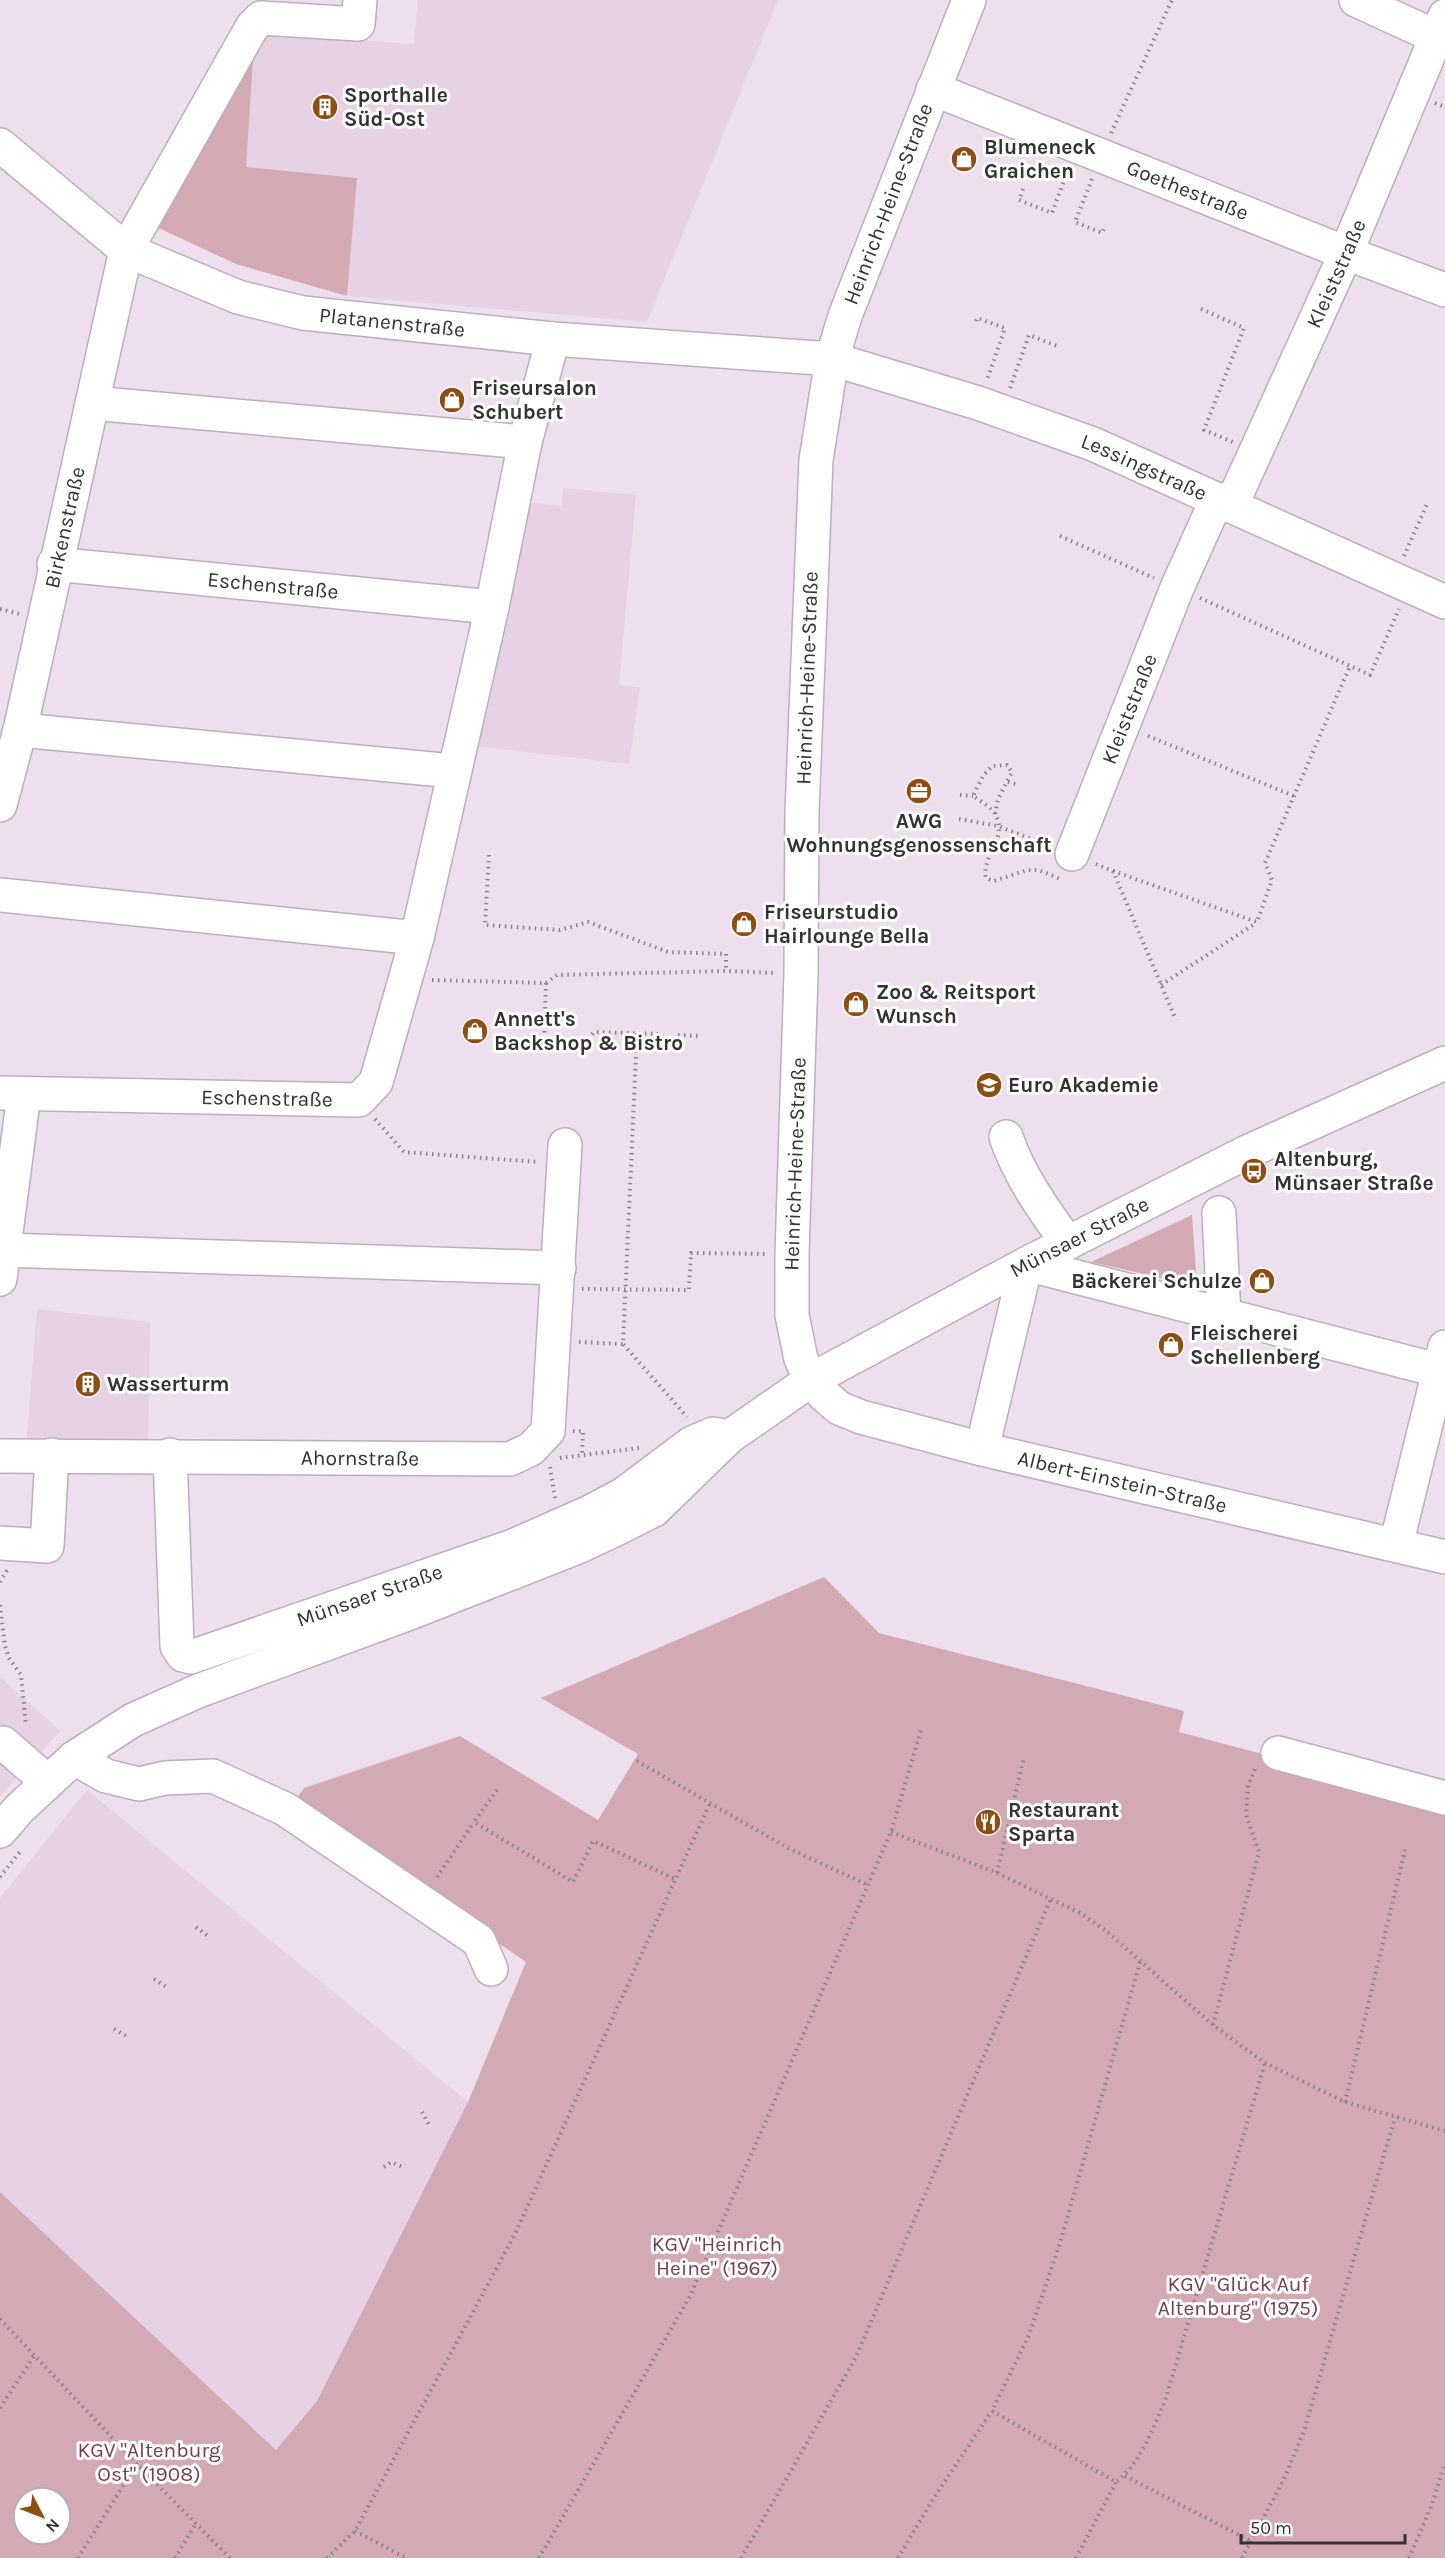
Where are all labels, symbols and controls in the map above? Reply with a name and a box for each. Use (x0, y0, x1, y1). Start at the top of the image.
place label: Sporthalle Süd-Ost (344, 83, 448, 131)
building icon: Sporthalle Süd-Ost (310, 92, 340, 122)
street label: Heinrich-Heine-Straße (839, 100, 937, 308)
place label: Blumeneck Graichen (984, 135, 1097, 183)
shop icon: Blumeneck Graichen (949, 144, 979, 174)
street label: Goethestraße (1123, 155, 1252, 225)
street label: Kleiststraße (1301, 216, 1371, 332)
street label: Platanenstraße (318, 303, 466, 342)
place label: Friseursalon Schubert (472, 376, 597, 424)
shop icon: Friseursalon Schubert (437, 385, 467, 415)
street label: Lessingstraße (1078, 429, 1211, 506)
street label: Birkenstraße (40, 464, 90, 591)
street label: Eschenstraße (206, 567, 340, 604)
street label: Heinrich-Heine-Straße (791, 571, 823, 785)
street label: Kleiststraße (1097, 650, 1162, 767)
office icon: AWG Wohnungsgenossenschaft (904, 776, 934, 806)
place label: AWG Wohnungsgenossenschaft (787, 809, 1051, 857)
place label: Friseurstudio Hairlounge Bella (764, 900, 929, 948)
shop icon: Friseurstudio Hairlounge Bella (729, 909, 759, 939)
place label: Zoo & Reitsport Wunsch (876, 980, 1036, 1028)
shop icon: Zoo & Reitsport Wunsch (841, 989, 871, 1019)
place label: Annett's Backshop & Bistro (494, 1007, 683, 1055)
shop icon: Annett's Backshop & Bistro (460, 1016, 490, 1046)
street label: Heinrich-Heine-Straße (779, 1057, 811, 1271)
school or university icon: Euro Akademie (974, 1070, 1004, 1100)
place label: Euro Akademie (1008, 1073, 1159, 1097)
street label: Eschenstraße (201, 1085, 333, 1111)
place label: Altenburg, Münsaer Straße (1274, 1147, 1434, 1195)
bus stop icon: Altenburg, Münsaer Straße (1239, 1156, 1269, 1186)
street label: Münsaer Straße (1006, 1192, 1153, 1282)
shop icon: Bäckerei Schulze (1247, 1266, 1277, 1296)
place label: Bäckerei Schulze (1071, 1269, 1242, 1293)
place label: Fleischerei Schellenberg (1190, 1321, 1320, 1369)
shop icon: Fleischerei Schellenberg (1156, 1330, 1186, 1360)
building icon: Wasserturm (73, 1369, 103, 1399)
place label: Wasserturm (107, 1372, 229, 1396)
street label: Ahornstraße (301, 1446, 419, 1470)
street label: Albert-Einstein-Straße (1015, 1446, 1229, 1518)
street label: Münsaer Straße (293, 1559, 446, 1632)
place label: Restaurant Sparta (1008, 1798, 1119, 1846)
restaurant icon: Restaurant Sparta (973, 1807, 1003, 1837)
park label: KGV "Heinrich Heine" (1967) (652, 2232, 782, 2280)
park label: KGV "Glück Auf Altenburg" (1975) (1158, 2272, 1318, 2320)
park label: KGV "Altenburg Ost" (1908) (77, 2438, 221, 2486)
north arrow (12, 2486, 72, 2546)
scale bar (1241, 2507, 1404, 2545)
text: N (42, 2515, 64, 2536)
text: 50 m (1250, 2517, 1292, 2539)

